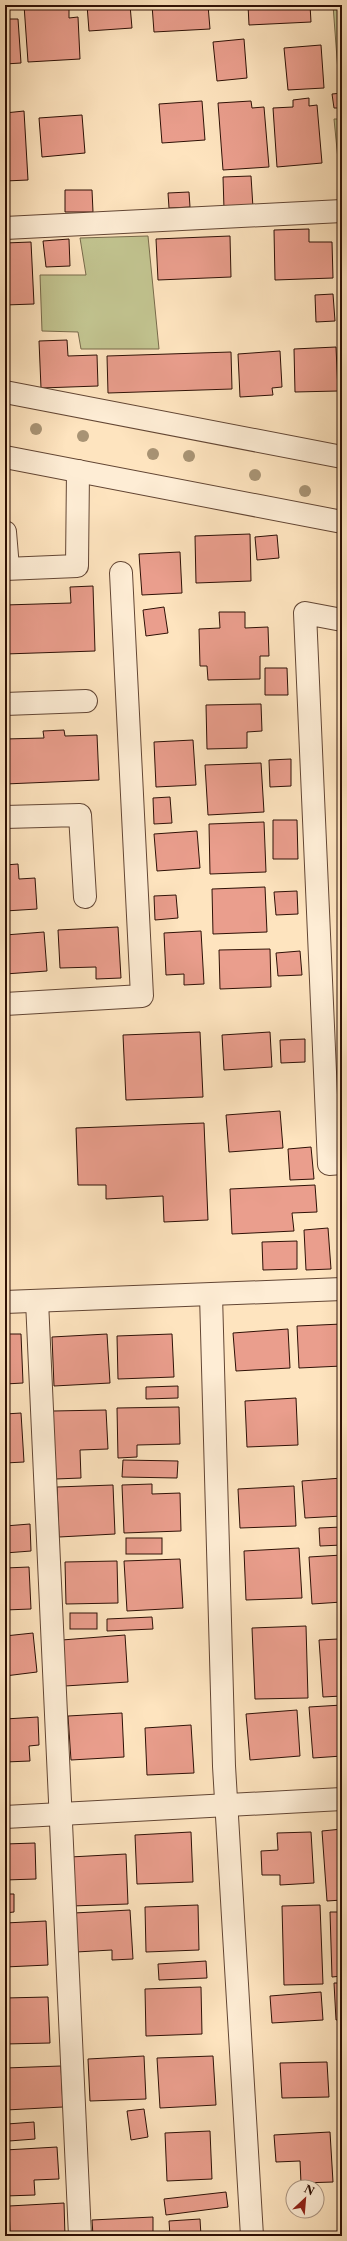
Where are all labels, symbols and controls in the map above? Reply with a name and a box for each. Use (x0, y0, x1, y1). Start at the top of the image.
north arrow (285, 2179, 325, 2219)
text: N (302, 2182, 317, 2199)

